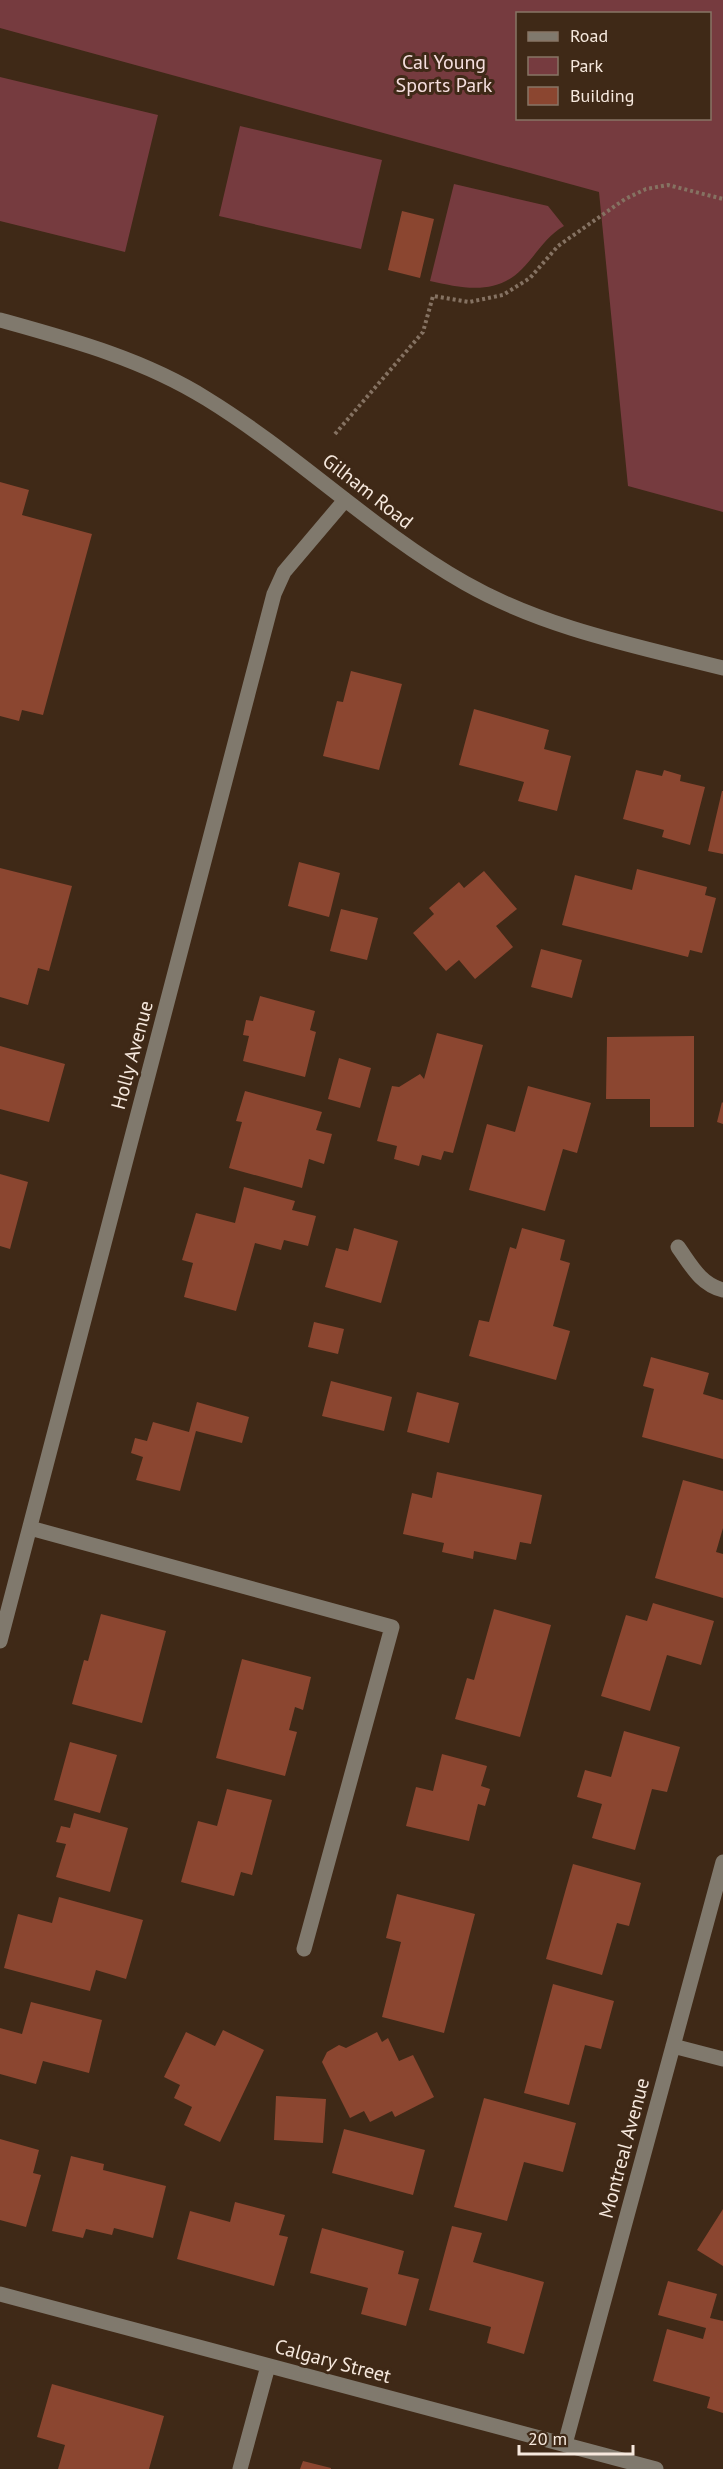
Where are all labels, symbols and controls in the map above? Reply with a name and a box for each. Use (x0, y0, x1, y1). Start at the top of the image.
legend (516, 12, 711, 120)
text: Road (570, 24, 608, 47)
park label: Cal Young Sports Park (396, 49, 493, 98)
text: Park (570, 54, 603, 77)
text: Building (570, 84, 634, 107)
street label: Gilham Road (317, 447, 419, 535)
street label: Holly Avenue (105, 998, 159, 1112)
street label: Montreal Avenue (593, 2075, 655, 2221)
street label: Calgary Street (272, 2333, 394, 2389)
scale bar (519, 2418, 633, 2456)
text: 20 m (528, 2427, 567, 2450)

